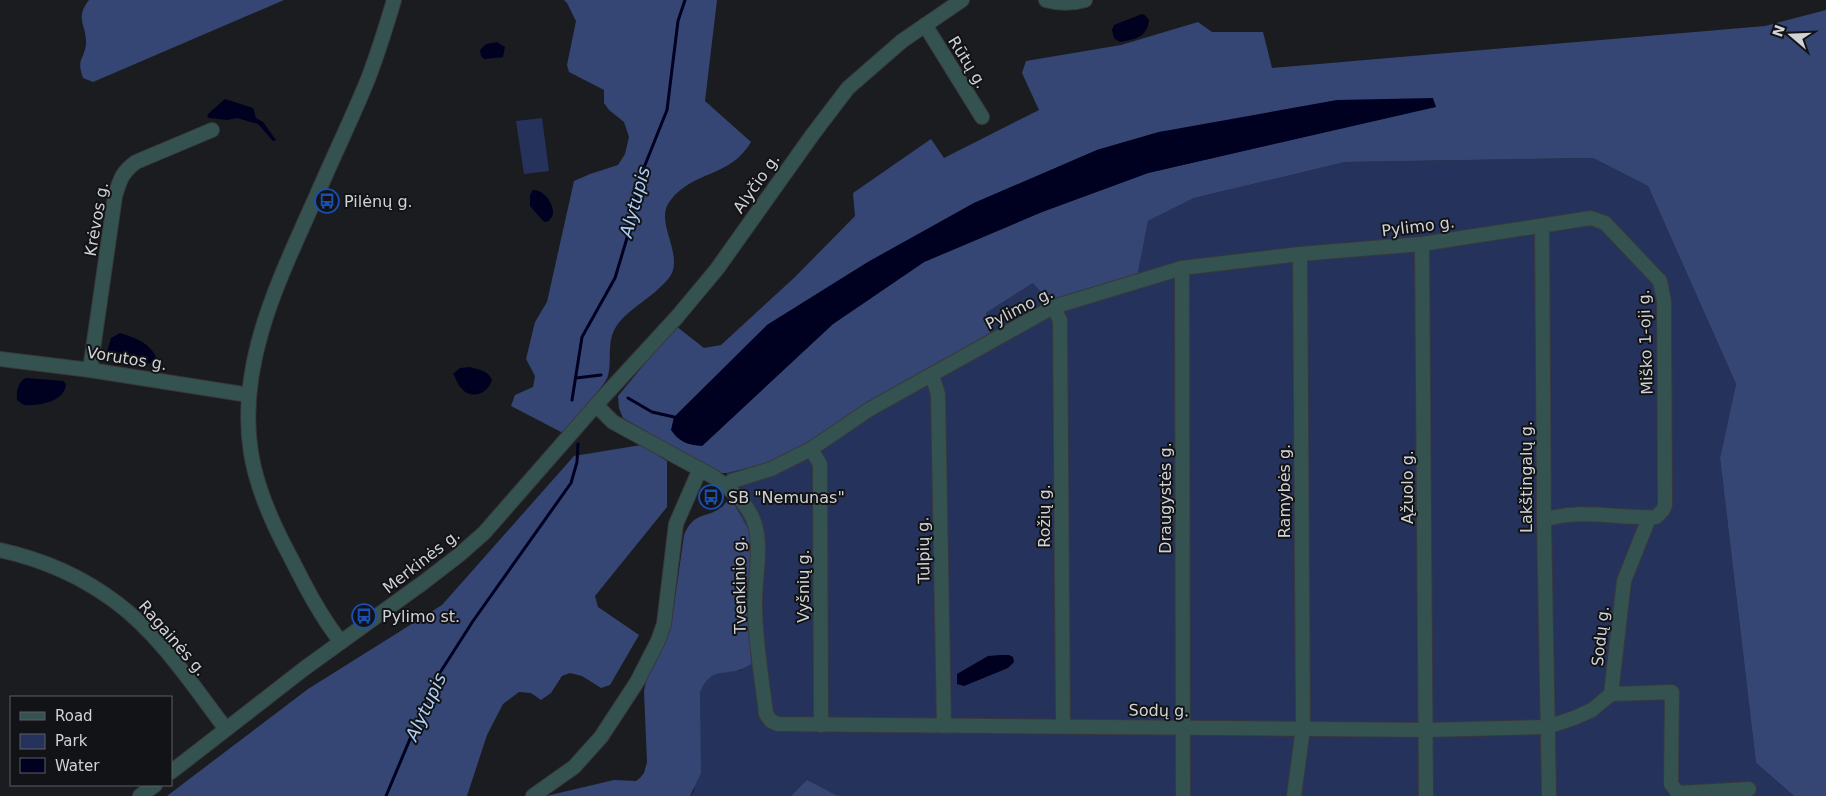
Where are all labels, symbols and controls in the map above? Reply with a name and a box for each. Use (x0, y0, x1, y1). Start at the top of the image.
north arrow (1766, 10, 1816, 60)
text: N (1769, 23, 1788, 39)
street label: Rūtų g. (944, 33, 991, 92)
street label: Alyčio g. (729, 150, 784, 217)
water label: Alytupis (615, 164, 654, 240)
street label: Krėvos g. (81, 181, 112, 258)
bus stop icon: Pilėnų g. (314, 188, 340, 214)
place label: Pilėnų g. (344, 192, 413, 211)
street label: Pylimo g. (1380, 213, 1456, 240)
street label: Pylimo g. (982, 283, 1056, 334)
street label: Miško 1-oji g. (1634, 289, 1657, 395)
street label: Vorutos g. (85, 343, 168, 374)
street label: Lakštingalų g. (1517, 421, 1536, 533)
street label: Draugystės g. (1156, 442, 1175, 554)
street label: Ramybės g. (1275, 444, 1294, 538)
street label: Ąžuolo g. (1398, 450, 1417, 524)
bus stop icon: SB "Nemunas" (698, 484, 724, 510)
street label: Rožių g. (1035, 484, 1054, 548)
place label: SB "Nemunas" (728, 488, 845, 507)
street label: Tulpių g. (913, 516, 934, 585)
street label: Merkinės g. (379, 525, 464, 597)
street label: Tvenkinio g. (729, 536, 750, 635)
street label: Vyšnių g. (794, 549, 813, 623)
street label: Ragainės g. (135, 597, 211, 680)
bus stop icon: Pylimo st. (351, 603, 377, 629)
street label: Sodų g. (1588, 605, 1613, 667)
place label: Pylimo st. (382, 607, 460, 626)
water label: Alytupis (400, 670, 450, 745)
legend (10, 696, 172, 786)
street label: Sodų g. (1129, 700, 1189, 721)
text: Road (55, 707, 93, 725)
text: Park (55, 732, 88, 750)
text: Water (55, 757, 100, 775)

